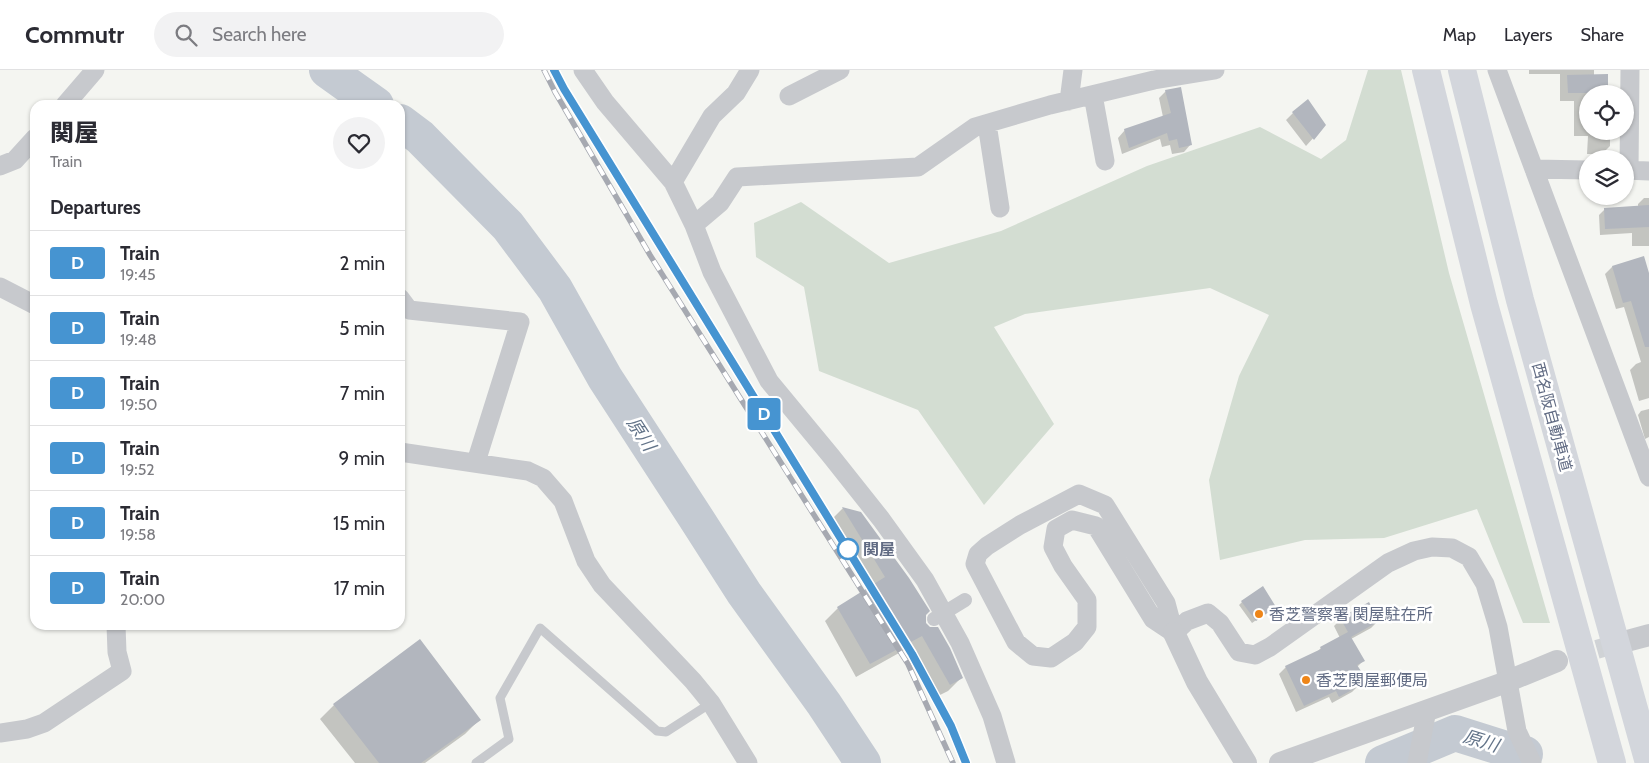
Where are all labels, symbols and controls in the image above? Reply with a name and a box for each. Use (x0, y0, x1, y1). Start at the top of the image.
search box (154, 12, 504, 57)
text: Commutr (25, 20, 124, 49)
icon: search (172, 21, 200, 49)
text: Search here (212, 23, 307, 46)
text: Map (1443, 24, 1476, 46)
text: Layers (1504, 24, 1553, 46)
text: Share (1581, 24, 1624, 46)
map controls (1579, 85, 1634, 205)
button: locate (1579, 85, 1634, 140)
button: heart (333, 117, 385, 169)
text: 関屋 (50, 118, 98, 147)
button: layers (1579, 150, 1634, 205)
text: Train (50, 152, 82, 171)
text: Departures (50, 196, 141, 219)
text: Train (120, 242, 160, 265)
text: D (71, 252, 84, 274)
text: 2 min (339, 252, 385, 275)
text: 19:45 (120, 265, 156, 284)
text: Train (120, 307, 160, 330)
text: D (71, 317, 84, 339)
text: 5 min (339, 317, 385, 340)
text: 19:48 (120, 330, 157, 349)
street label: 西名阪自動車道 (1528, 360, 1576, 474)
text: Train (120, 372, 160, 395)
text: D (71, 382, 84, 404)
text: 7 min (340, 382, 385, 405)
text: 19:50 (120, 395, 157, 414)
line badge: D (748, 398, 780, 430)
text: D (758, 403, 770, 425)
water label: 原川 (622, 413, 661, 457)
text: Train (120, 437, 160, 460)
text: D (71, 447, 84, 469)
text: 9 min (339, 447, 385, 470)
text: 19:52 (120, 460, 155, 479)
text: Train (120, 502, 160, 525)
text: D (71, 512, 84, 534)
text: 15 min (333, 512, 385, 535)
text: 19:58 (120, 525, 156, 544)
marker: 関屋 (837, 538, 859, 560)
place label: 関屋 (863, 540, 895, 559)
text: Train (120, 567, 160, 590)
text: D (71, 577, 84, 599)
text: 17 min (334, 577, 385, 600)
text: 20:00 (120, 590, 165, 609)
place label: 香芝警察署 関屋駐在所 (1269, 605, 1433, 624)
marker: 香芝警察署 関屋駐在所 (1253, 608, 1265, 620)
place label: 香芝関屋郵便局 (1316, 671, 1428, 690)
marker: 香芝関屋郵便局 (1300, 674, 1312, 686)
water label: 原川 (1461, 725, 1503, 757)

